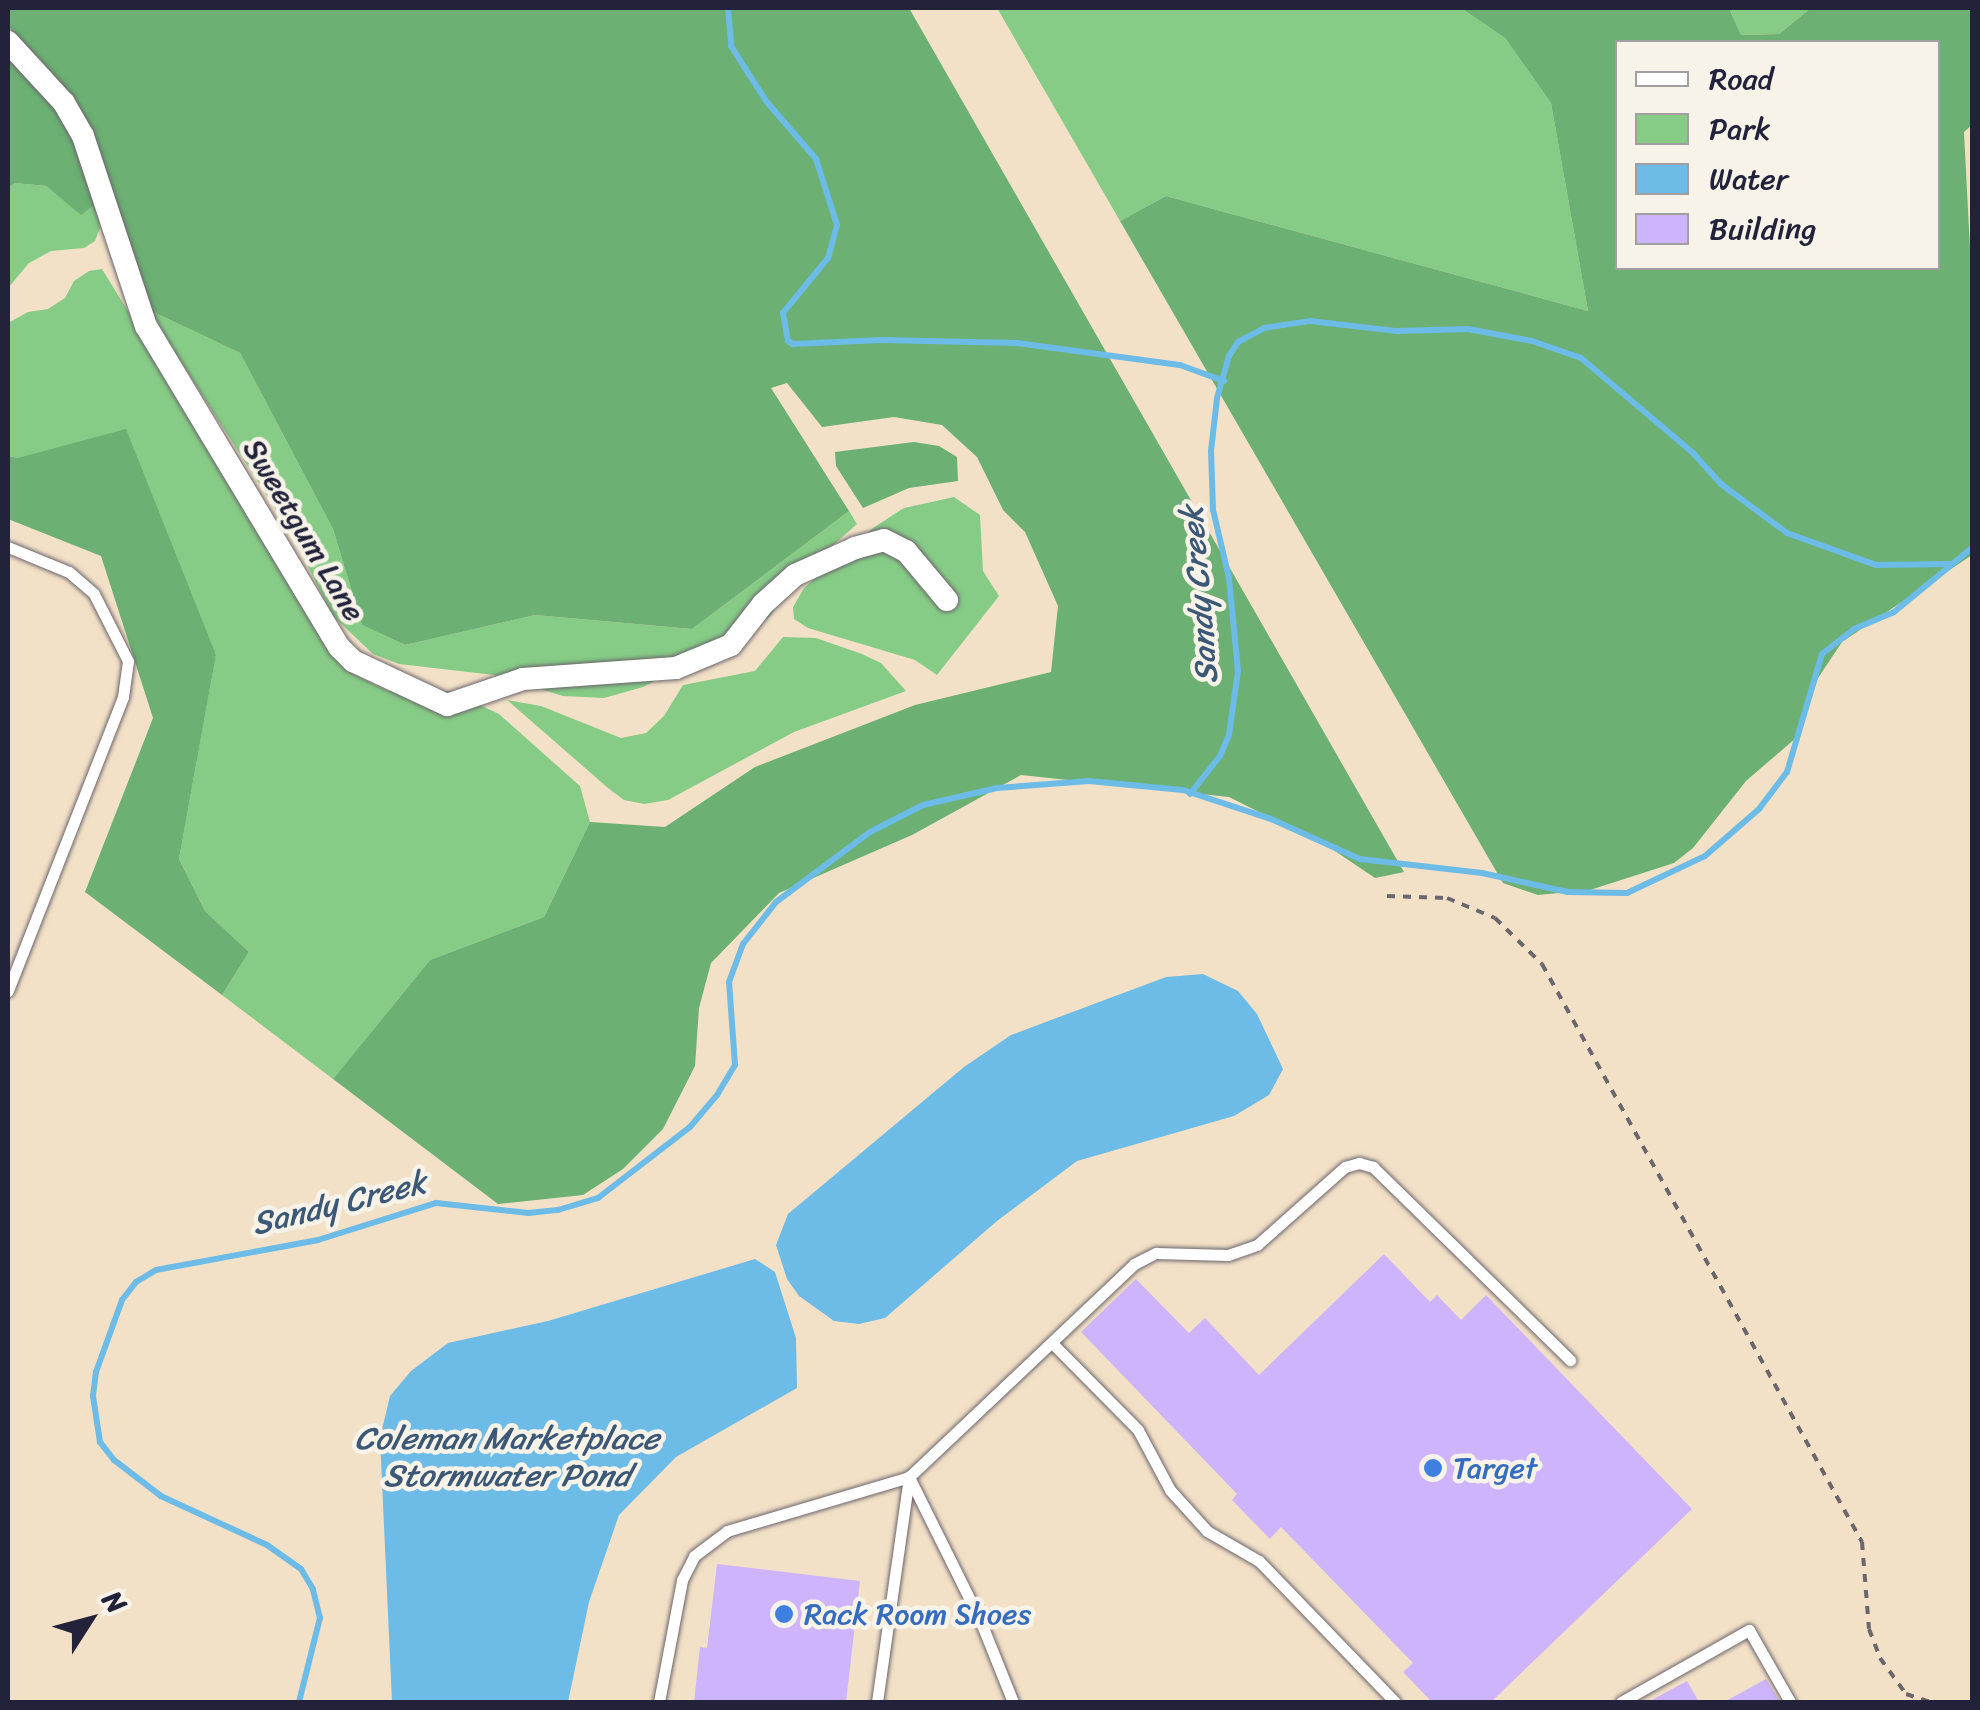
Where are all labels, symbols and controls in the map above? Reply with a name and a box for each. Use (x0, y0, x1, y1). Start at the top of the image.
legend (1615, 40, 1940, 270)
text: Road (1709, 52, 1773, 106)
text: Park (1709, 102, 1771, 156)
text: Water (1709, 152, 1788, 206)
text: Building (1709, 202, 1816, 256)
street label: Sweetgum Lane (235, 432, 373, 628)
water label: Sandy Creek (1173, 505, 1227, 685)
water label: Sandy Creek (248, 1164, 430, 1244)
water label: Coleman Marketplace Stormwater Pond (355, 1421, 659, 1496)
place label: Target (1453, 1450, 1537, 1486)
marker: Target (1422, 1457, 1444, 1479)
north arrow (40, 1570, 140, 1670)
text: N (89, 1580, 140, 1624)
place label: Rack Room Shoes (804, 1596, 1035, 1632)
marker: Rack Room Shoes (773, 1603, 795, 1625)

